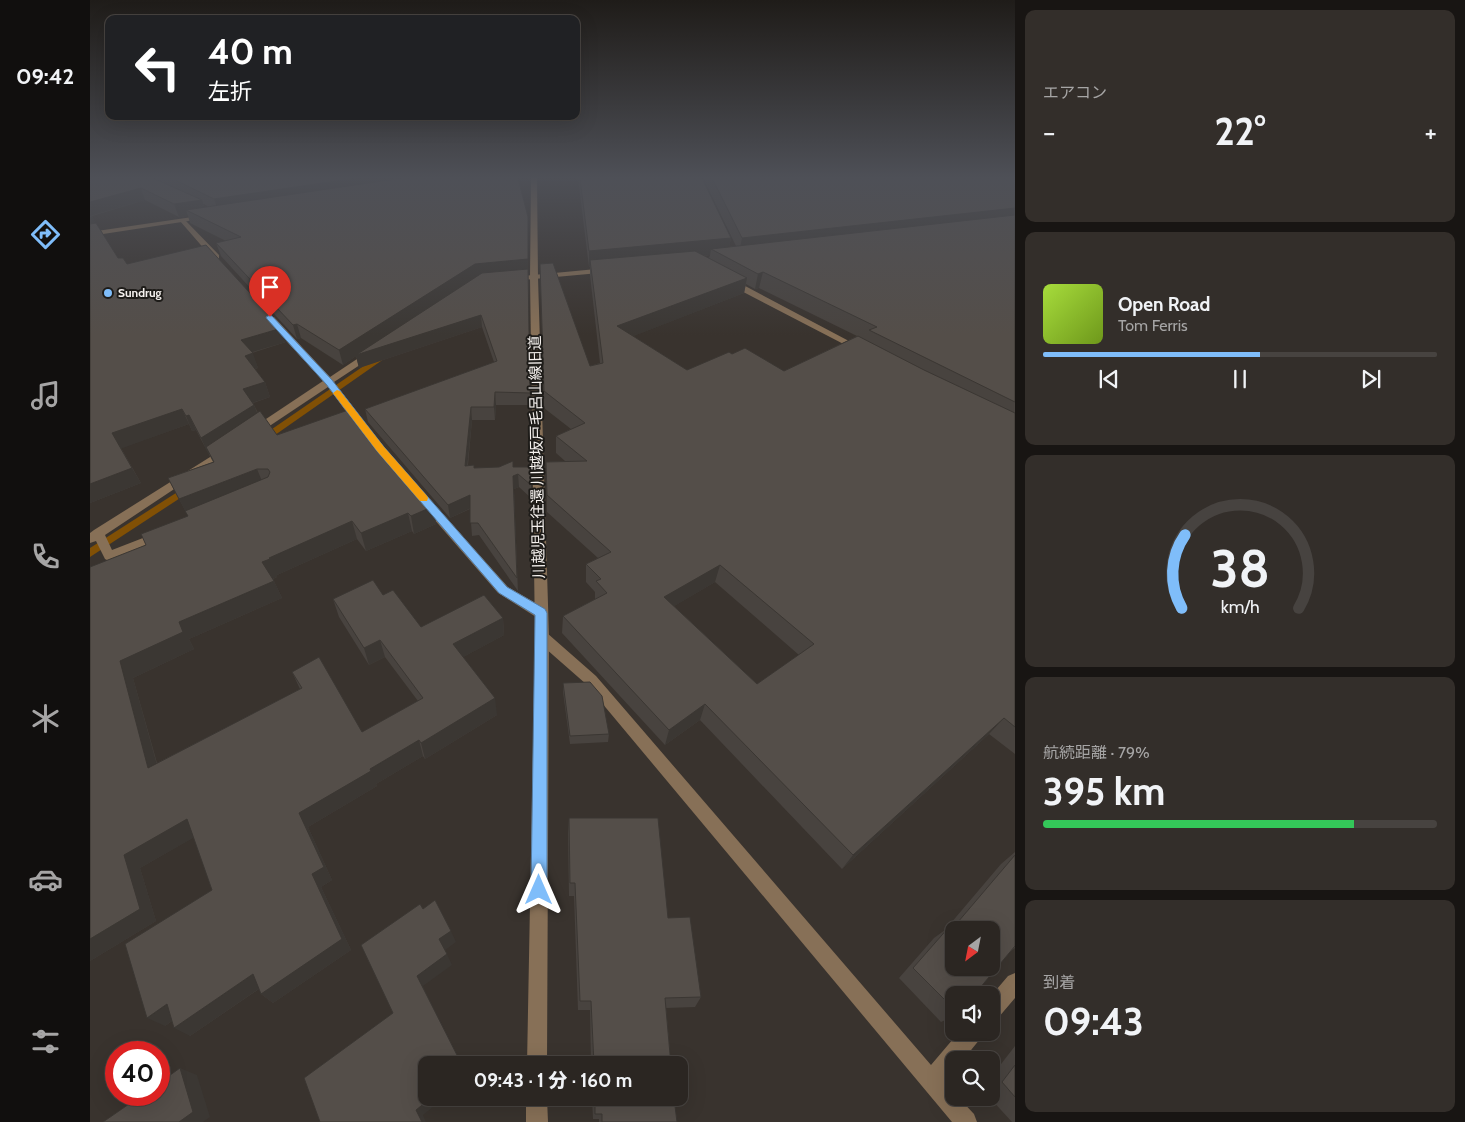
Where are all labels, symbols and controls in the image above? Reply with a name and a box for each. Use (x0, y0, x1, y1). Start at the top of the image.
text: 40 m (208, 30, 293, 73)
icon: left (125, 35, 190, 100)
text: 09:42 (16, 63, 74, 90)
text: 左折 (208, 78, 252, 105)
text: エアコン (1043, 83, 1107, 102)
text: 22° (1214, 108, 1266, 155)
text: − (1043, 115, 1055, 149)
text: + (1425, 115, 1437, 149)
icon: directions (28, 217, 63, 252)
pin (249, 266, 291, 317)
icon: arrive (256, 273, 284, 301)
place label: Sundrug (118, 285, 162, 300)
marker: Sundrug (102, 287, 114, 299)
text: Open Road (1118, 293, 1210, 316)
text: Tom Ferris (1118, 316, 1188, 335)
street label: 川越児玉往還 川越坂戸毛呂山線旧道 (526, 335, 548, 579)
icon: previous (1095, 365, 1123, 393)
icon: pause (1226, 365, 1254, 393)
icon: next (1357, 365, 1385, 393)
icon: music (28, 378, 63, 413)
text: 38 (1210, 537, 1270, 600)
icon: phone (28, 539, 63, 574)
text: km/h (1220, 596, 1260, 617)
icon: climate (28, 701, 63, 736)
text: 航続距離 · 79% (1043, 743, 1150, 762)
text: 395 km (1043, 768, 1165, 815)
icon: car (28, 862, 63, 897)
position arrow (512, 863, 564, 915)
north arrow (945, 921, 1000, 976)
map controls (945, 921, 1000, 1106)
text: 到着 (1043, 973, 1075, 992)
button: sound (945, 986, 1000, 1041)
text: 09:43 (1043, 998, 1144, 1045)
icon: filters (28, 1024, 63, 1059)
speed limit sign: 40 (105, 1041, 170, 1106)
button: search (945, 1051, 1000, 1106)
text: 09:43 · 1 分 · 160 m (474, 1069, 632, 1092)

